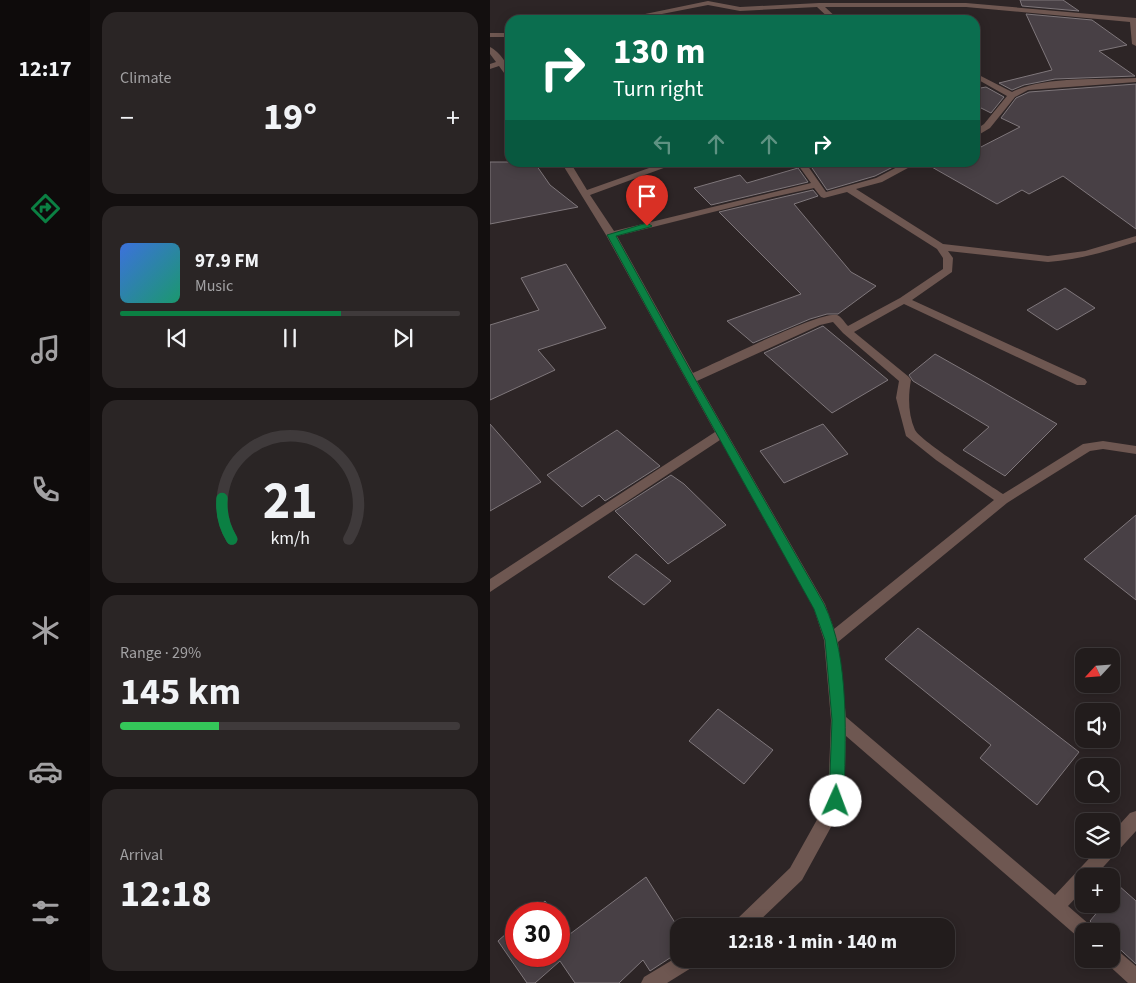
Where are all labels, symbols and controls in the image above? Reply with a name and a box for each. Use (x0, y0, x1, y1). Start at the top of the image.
text: 130 m (613, 27, 705, 77)
icon: right (530, 35, 595, 100)
text: 12:17 (18, 53, 72, 85)
text: Climate (120, 67, 171, 89)
text: Turn right (613, 73, 703, 105)
text: 19° (263, 90, 317, 144)
text: − (120, 98, 134, 138)
text: + (446, 98, 460, 138)
icon: left (649, 130, 677, 158)
icon: ahead (702, 130, 730, 158)
icon: ahead (755, 130, 783, 158)
icon: right (808, 130, 836, 158)
pin (626, 175, 668, 226)
icon: arrive (633, 182, 661, 210)
icon: directions (28, 191, 63, 226)
text: 97.9 FM (195, 248, 259, 275)
text: Music (195, 275, 233, 297)
icon: previous (163, 324, 191, 352)
icon: pause (276, 324, 304, 352)
icon: next (389, 324, 417, 352)
icon: music (28, 332, 63, 367)
text: 21 (263, 465, 317, 539)
icon: phone (28, 472, 63, 507)
text: km/h (270, 526, 310, 551)
icon: climate (28, 613, 63, 648)
text: Range · 29% (120, 642, 201, 664)
north arrow (1075, 648, 1120, 692)
map controls (1075, 648, 1120, 968)
text: 145 km (120, 665, 241, 719)
button: sound (1075, 703, 1120, 748)
icon: car (28, 754, 63, 789)
button: search (1075, 758, 1120, 803)
position arrow (809, 774, 861, 826)
button: layers (1075, 813, 1120, 858)
text: Arrival (120, 844, 163, 866)
text: 12:18 (120, 867, 212, 921)
button: + (1075, 868, 1120, 913)
icon: filters (28, 895, 63, 930)
speed limit sign: 30 (505, 902, 570, 967)
button: − (1075, 923, 1120, 968)
text: 12:18 · 1 min · 140 m (728, 929, 897, 956)

